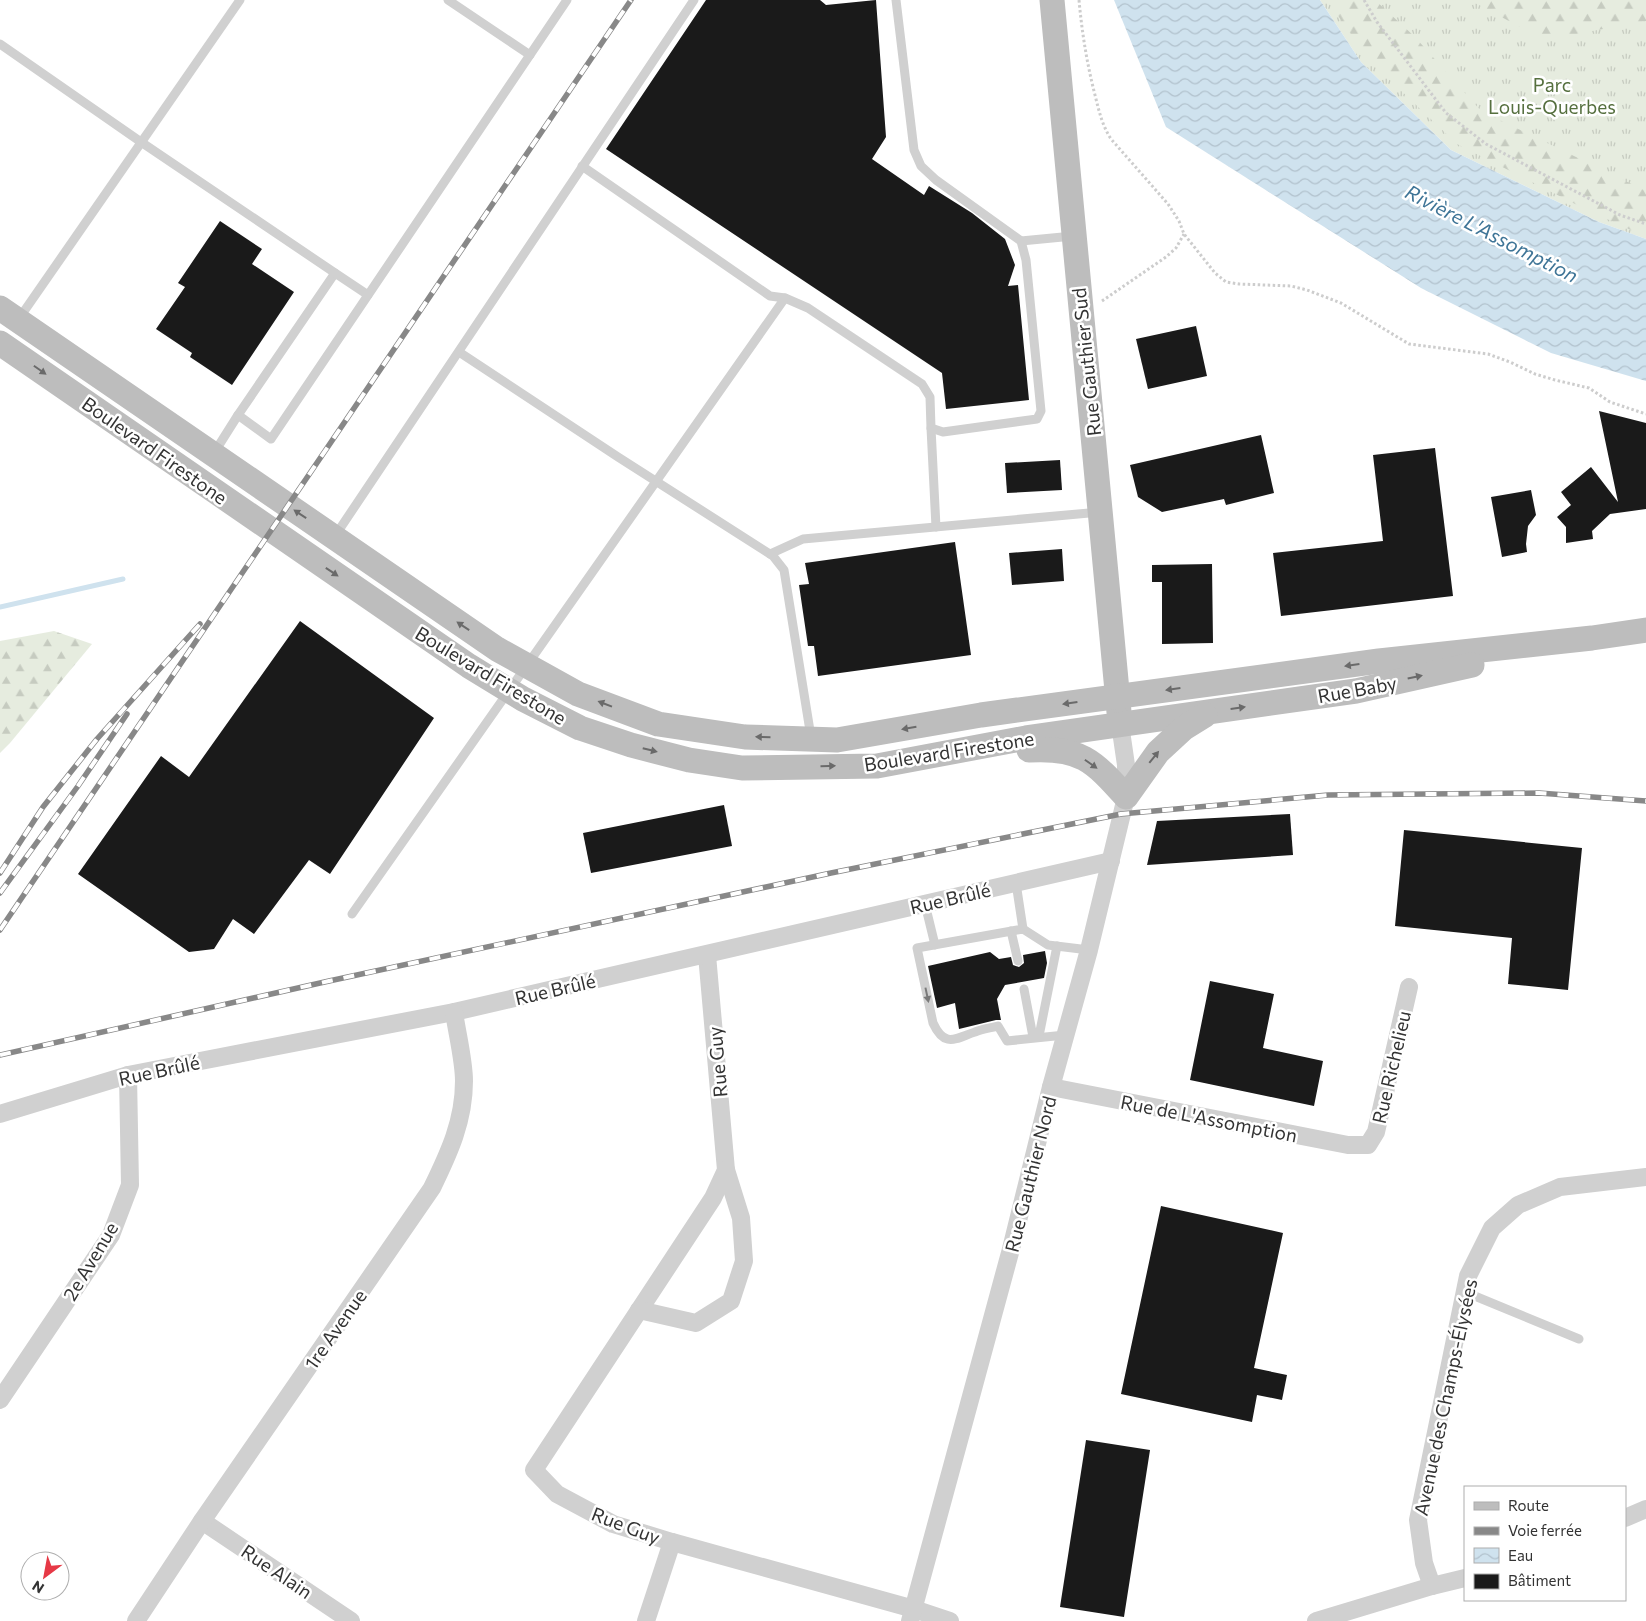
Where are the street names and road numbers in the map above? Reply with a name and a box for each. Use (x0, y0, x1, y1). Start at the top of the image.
street label: Rue Gauthier Sud (1067, 287, 1105, 437)
street label: Boulevard Firestone (78, 391, 232, 509)
street label: Boulevard Firestone (411, 621, 571, 729)
street label: Rue Baby (1316, 671, 1399, 707)
street label: Boulevard Firestone (862, 726, 1036, 776)
street label: Rue Brûlé (907, 878, 993, 918)
street label: Rue Brûlé (512, 969, 598, 1009)
street label: Rue Richelieu (1367, 1008, 1415, 1126)
street label: Rue Guy (702, 1025, 732, 1099)
street label: Rue Brûlé (116, 1050, 202, 1090)
street label: Rue de L'Assomption (1119, 1090, 1299, 1146)
street label: Rue Gauthier Nord (999, 1094, 1061, 1254)
street label: 2e Avenue (58, 1218, 122, 1304)
street label: Avenue des Champs-Élysées (1409, 1276, 1481, 1518)
street label: 1re Avenue (299, 1285, 371, 1373)
street label: Rue Guy (589, 1501, 664, 1549)
street label: Rue Alain (237, 1539, 317, 1603)

